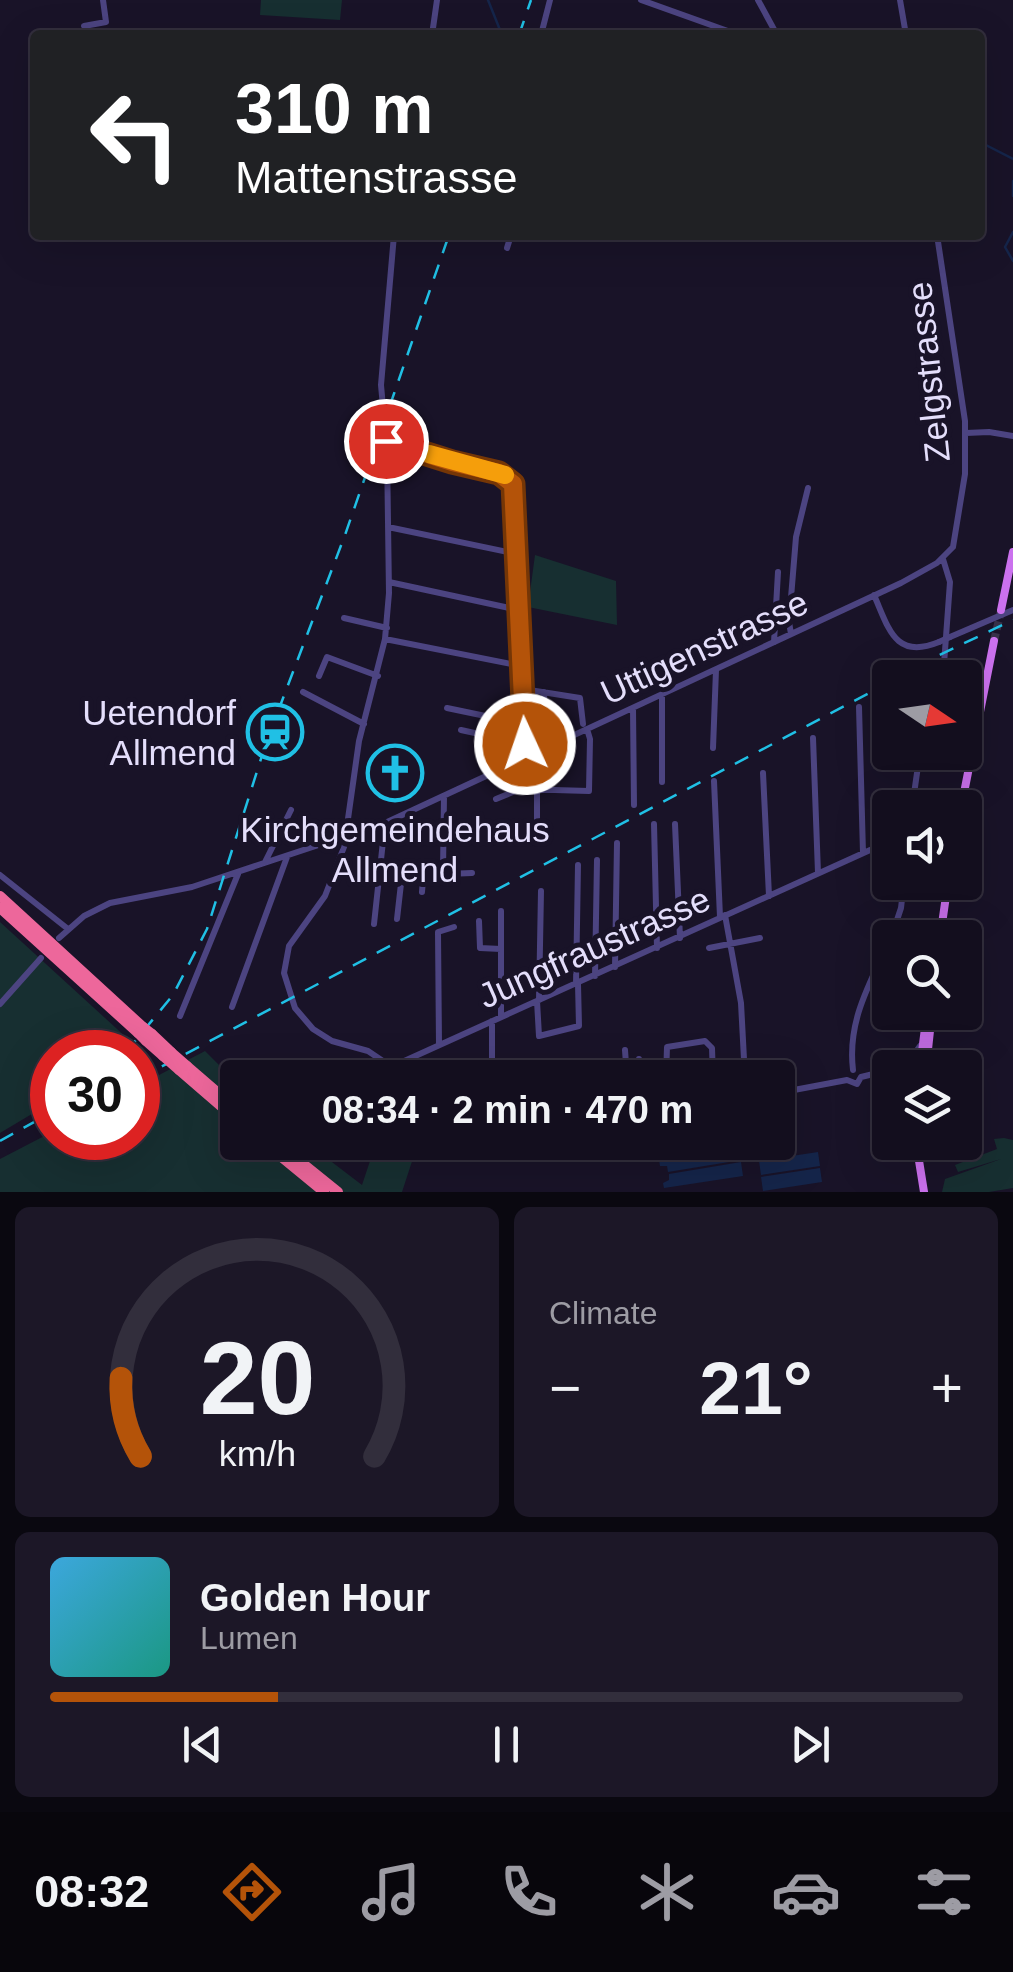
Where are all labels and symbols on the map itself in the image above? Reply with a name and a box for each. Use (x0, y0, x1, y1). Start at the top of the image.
street label: Zelgstrasse (899, 280, 957, 464)
pin (344, 399, 429, 484)
street label: Uttigenstrasse (594, 582, 814, 712)
north arrow (872, 660, 982, 770)
position arrow (473, 692, 577, 796)
place label: Uetendorf Allmend (82, 693, 236, 772)
station icon: Uetendorf Allmend (245, 702, 305, 762)
church icon: Kirchgemeindehaus Allmend (365, 743, 425, 803)
place label: Kirchgemeindehaus Allmend (240, 810, 550, 889)
street label: Jungfraustrasse (472, 879, 716, 1015)
speed limit sign: 30 (30, 1030, 160, 1160)

